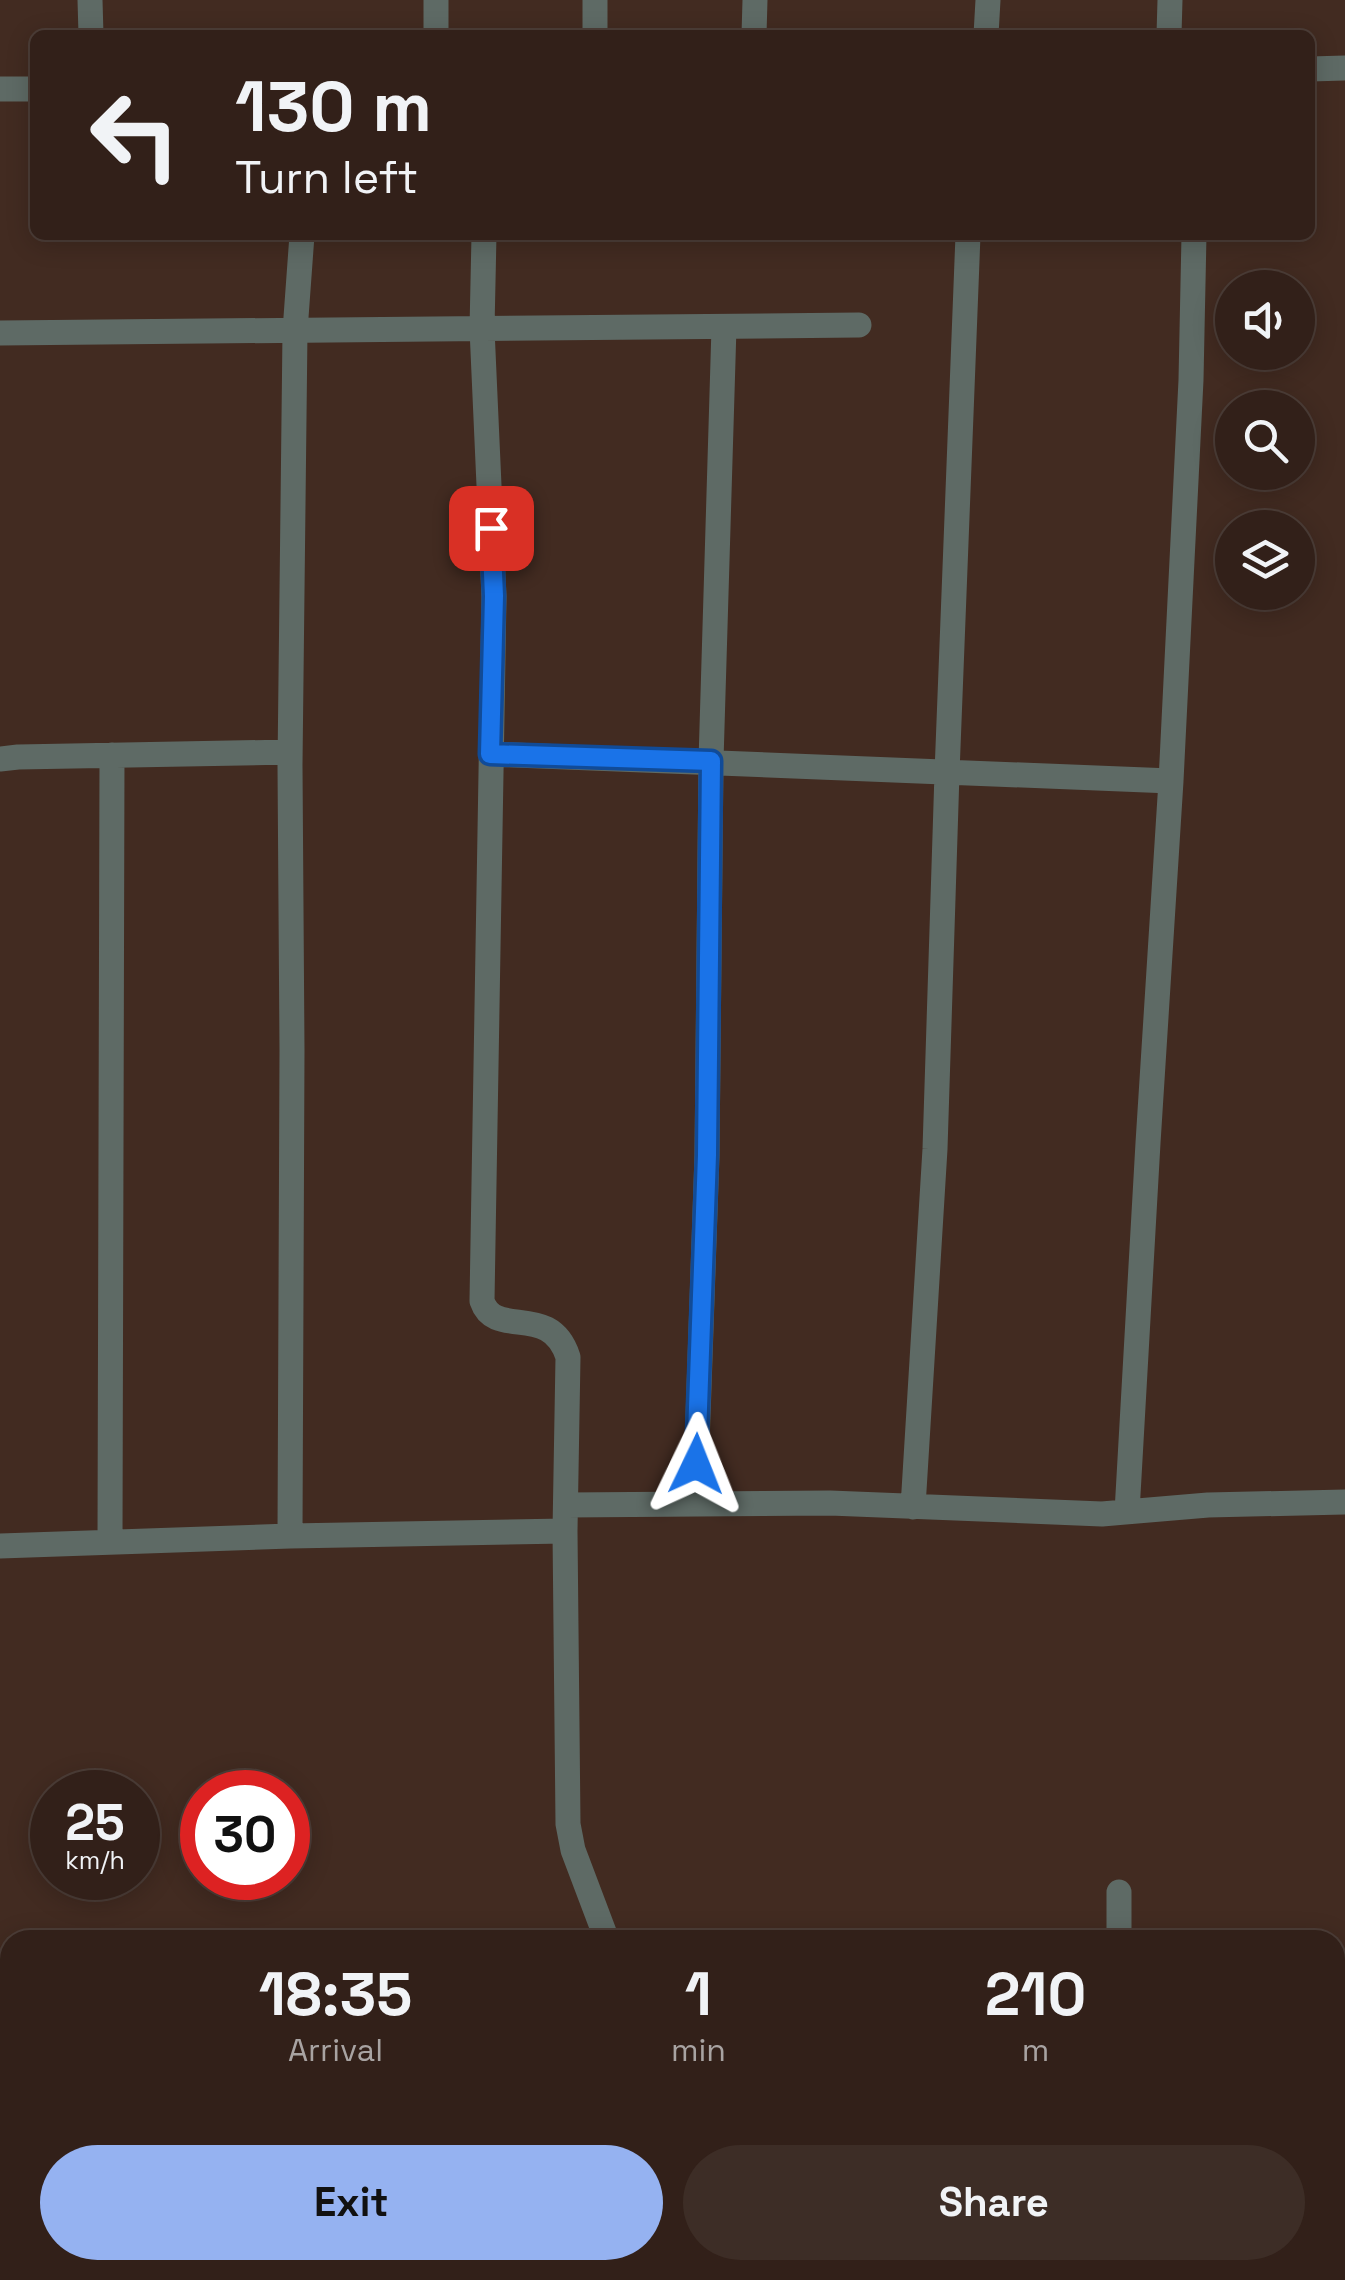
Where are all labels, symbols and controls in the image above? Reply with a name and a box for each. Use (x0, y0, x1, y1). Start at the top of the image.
text: 130 m (235, 62, 432, 151)
icon: left (70, 70, 200, 200)
text: Turn left (235, 149, 418, 206)
map controls (1215, 270, 1315, 610)
button: sound (1215, 270, 1315, 370)
button: search (1215, 390, 1315, 490)
pin (449, 486, 534, 571)
icon: arrive (464, 501, 519, 556)
button: layers (1215, 510, 1315, 610)
position arrow (644, 1412, 748, 1516)
speed limit sign: 30 (180, 1770, 310, 1900)
text: 25 (65, 1791, 125, 1855)
text: km/h (65, 1844, 125, 1876)
text: 18:35 (259, 1956, 412, 2033)
text: 1 (685, 1956, 712, 2033)
text: 210 (985, 1956, 1086, 2033)
text: Arrival (288, 2030, 383, 2070)
text: min (671, 2030, 726, 2070)
text: m (1022, 2030, 1049, 2070)
button: Exit (40, 2145, 663, 2260)
button: Share (683, 2145, 1305, 2260)

